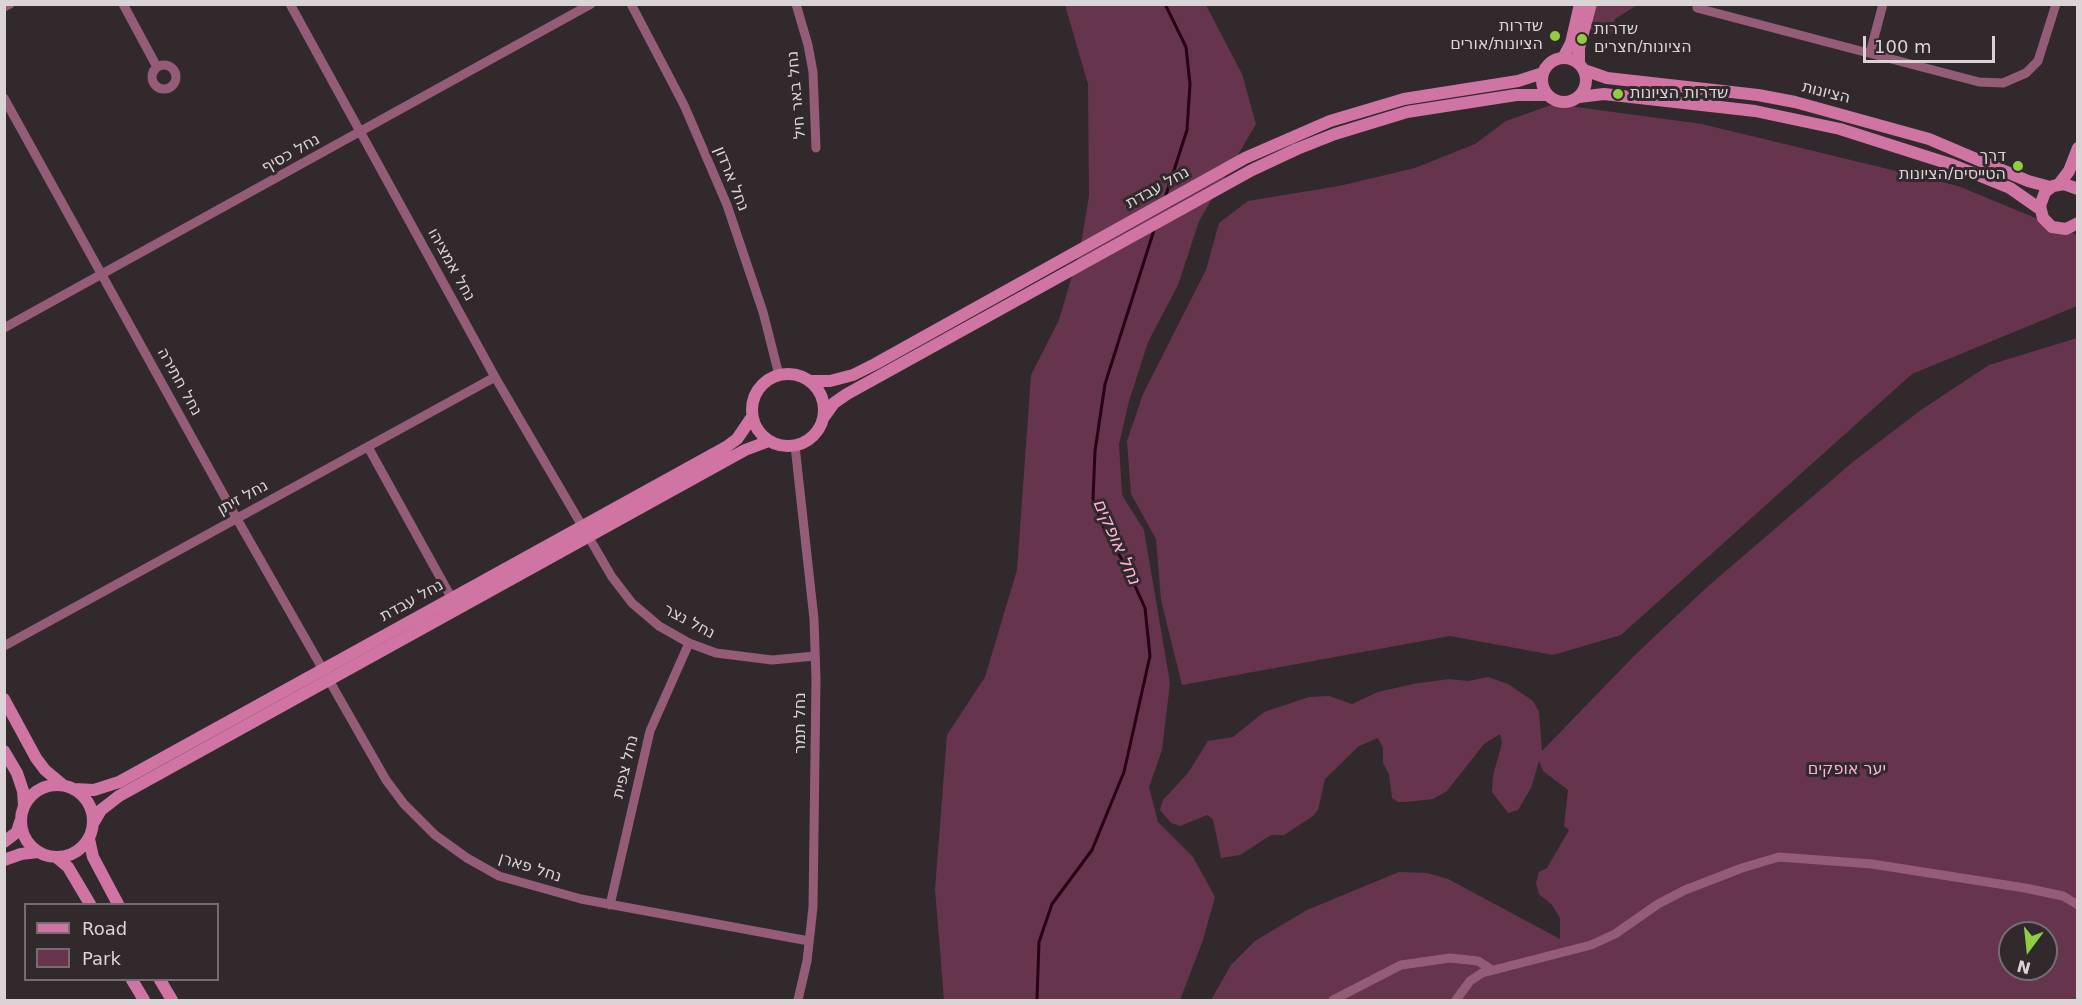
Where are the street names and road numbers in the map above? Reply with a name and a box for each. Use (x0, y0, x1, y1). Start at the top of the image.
street label: נחל באר חיל (784, 50, 810, 140)
street label: הציונות (1800, 78, 1852, 108)
street label: נחל כסיף (258, 130, 324, 178)
street label: נחל ארדון (709, 144, 753, 214)
street label: נחל עבדת (1123, 163, 1193, 213)
street label: נחל אמציהו (423, 225, 479, 305)
street label: נחל חתירה (152, 345, 206, 419)
street label: נחל זיתן (214, 476, 272, 520)
street label: נחל עבדת (377, 576, 447, 626)
street label: נחל נצר (660, 600, 718, 644)
street label: נחל תמר (791, 692, 811, 754)
street label: נחל צפית (609, 733, 643, 801)
street label: נחל פארן (496, 849, 564, 887)

